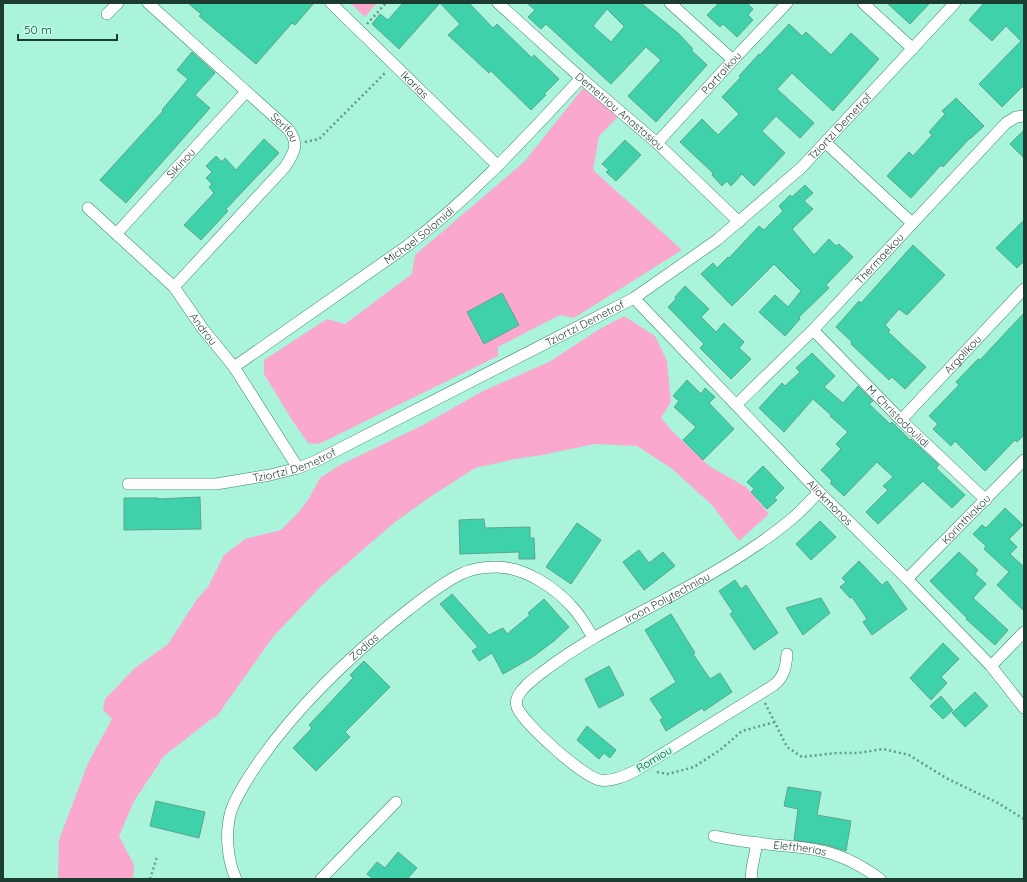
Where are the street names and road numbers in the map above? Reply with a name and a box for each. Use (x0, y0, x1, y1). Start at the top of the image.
street label: Partraikou (698, 49, 744, 97)
street label: Ikarias (398, 68, 432, 102)
street label: Demetriou Anastasiou (572, 69, 667, 153)
street label: Tziortzi Demetrof (805, 90, 875, 163)
street label: Serifou (268, 110, 301, 144)
street label: Sikinou (163, 145, 198, 181)
street label: Michael Solomidi (381, 204, 457, 267)
street label: Thermaekou (852, 230, 907, 287)
street label: Tziortzi Demetrof (543, 297, 627, 349)
street label: Androu (187, 310, 220, 348)
street label: Argolikou (941, 332, 984, 377)
street label: M. Christodoulidi (864, 382, 933, 450)
street label: Tziortzi Demetrof (252, 445, 338, 485)
street label: Aliakmonos (804, 476, 856, 528)
street label: Korinthiakou (938, 491, 993, 547)
street label: Iroon Polytechniou (622, 569, 712, 626)
street label: Zodias (346, 630, 381, 664)
street label: Romiou (634, 743, 674, 775)
street label: Eleftherias (773, 838, 828, 859)

